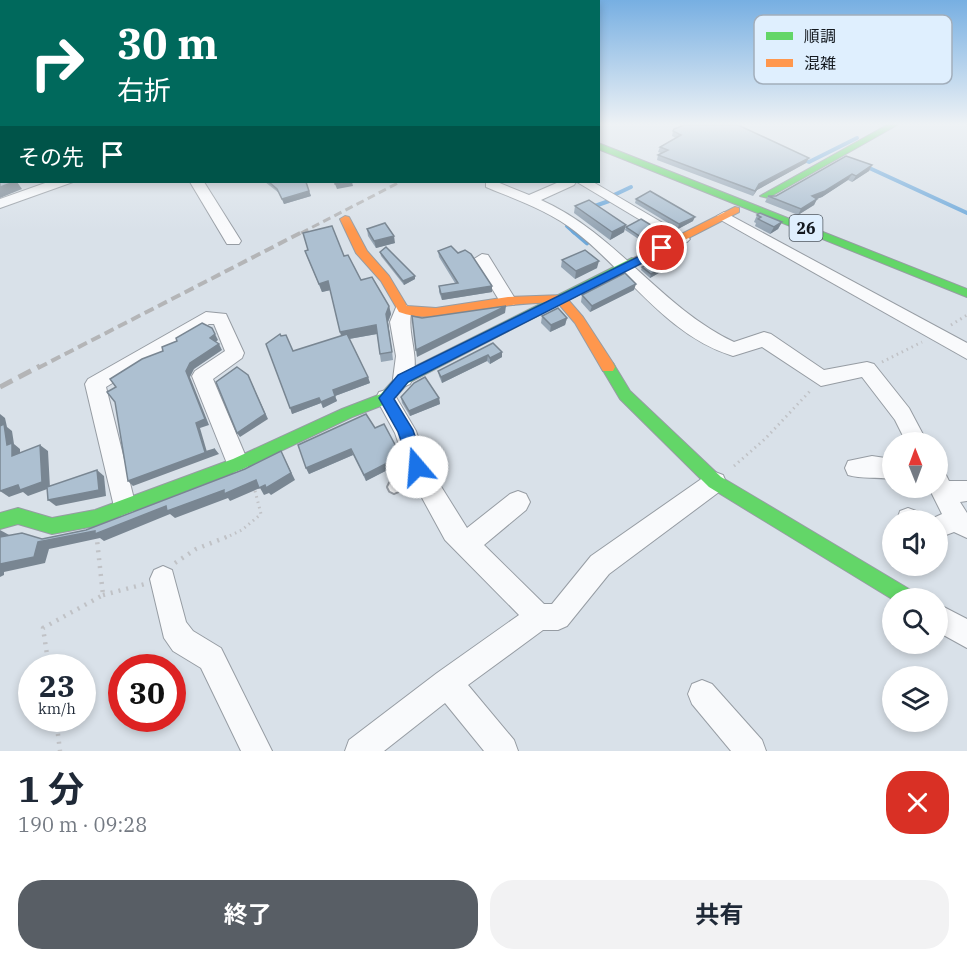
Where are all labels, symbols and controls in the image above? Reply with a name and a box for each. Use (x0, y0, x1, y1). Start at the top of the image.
legend (754, 15, 952, 84)
text: 30 m (117, 16, 218, 71)
icon: right (18, 24, 96, 102)
text: 順調 (804, 26, 836, 46)
text: 混雑 (804, 53, 836, 73)
text: 右折 (117, 72, 171, 107)
icon: arrive (96, 138, 129, 171)
text: その先 (18, 142, 84, 171)
road number: 26 (790, 215, 822, 241)
pin (636, 222, 687, 273)
icon: arrive (645, 231, 678, 264)
north arrow (882, 432, 948, 498)
map controls (882, 432, 948, 732)
position arrow (385, 435, 449, 499)
button: sound (882, 510, 948, 576)
button: search (882, 588, 948, 654)
speed limit sign: 30 (108, 654, 186, 732)
text: 23 (39, 666, 75, 705)
button: layers (882, 666, 948, 732)
text: km/h (38, 699, 76, 718)
text: 1 分 (18, 765, 84, 812)
button: close (886, 771, 949, 834)
text: 190 m · 09:28 (18, 811, 147, 838)
button: 終了 (18, 880, 478, 949)
button: 共有 (490, 880, 949, 949)

